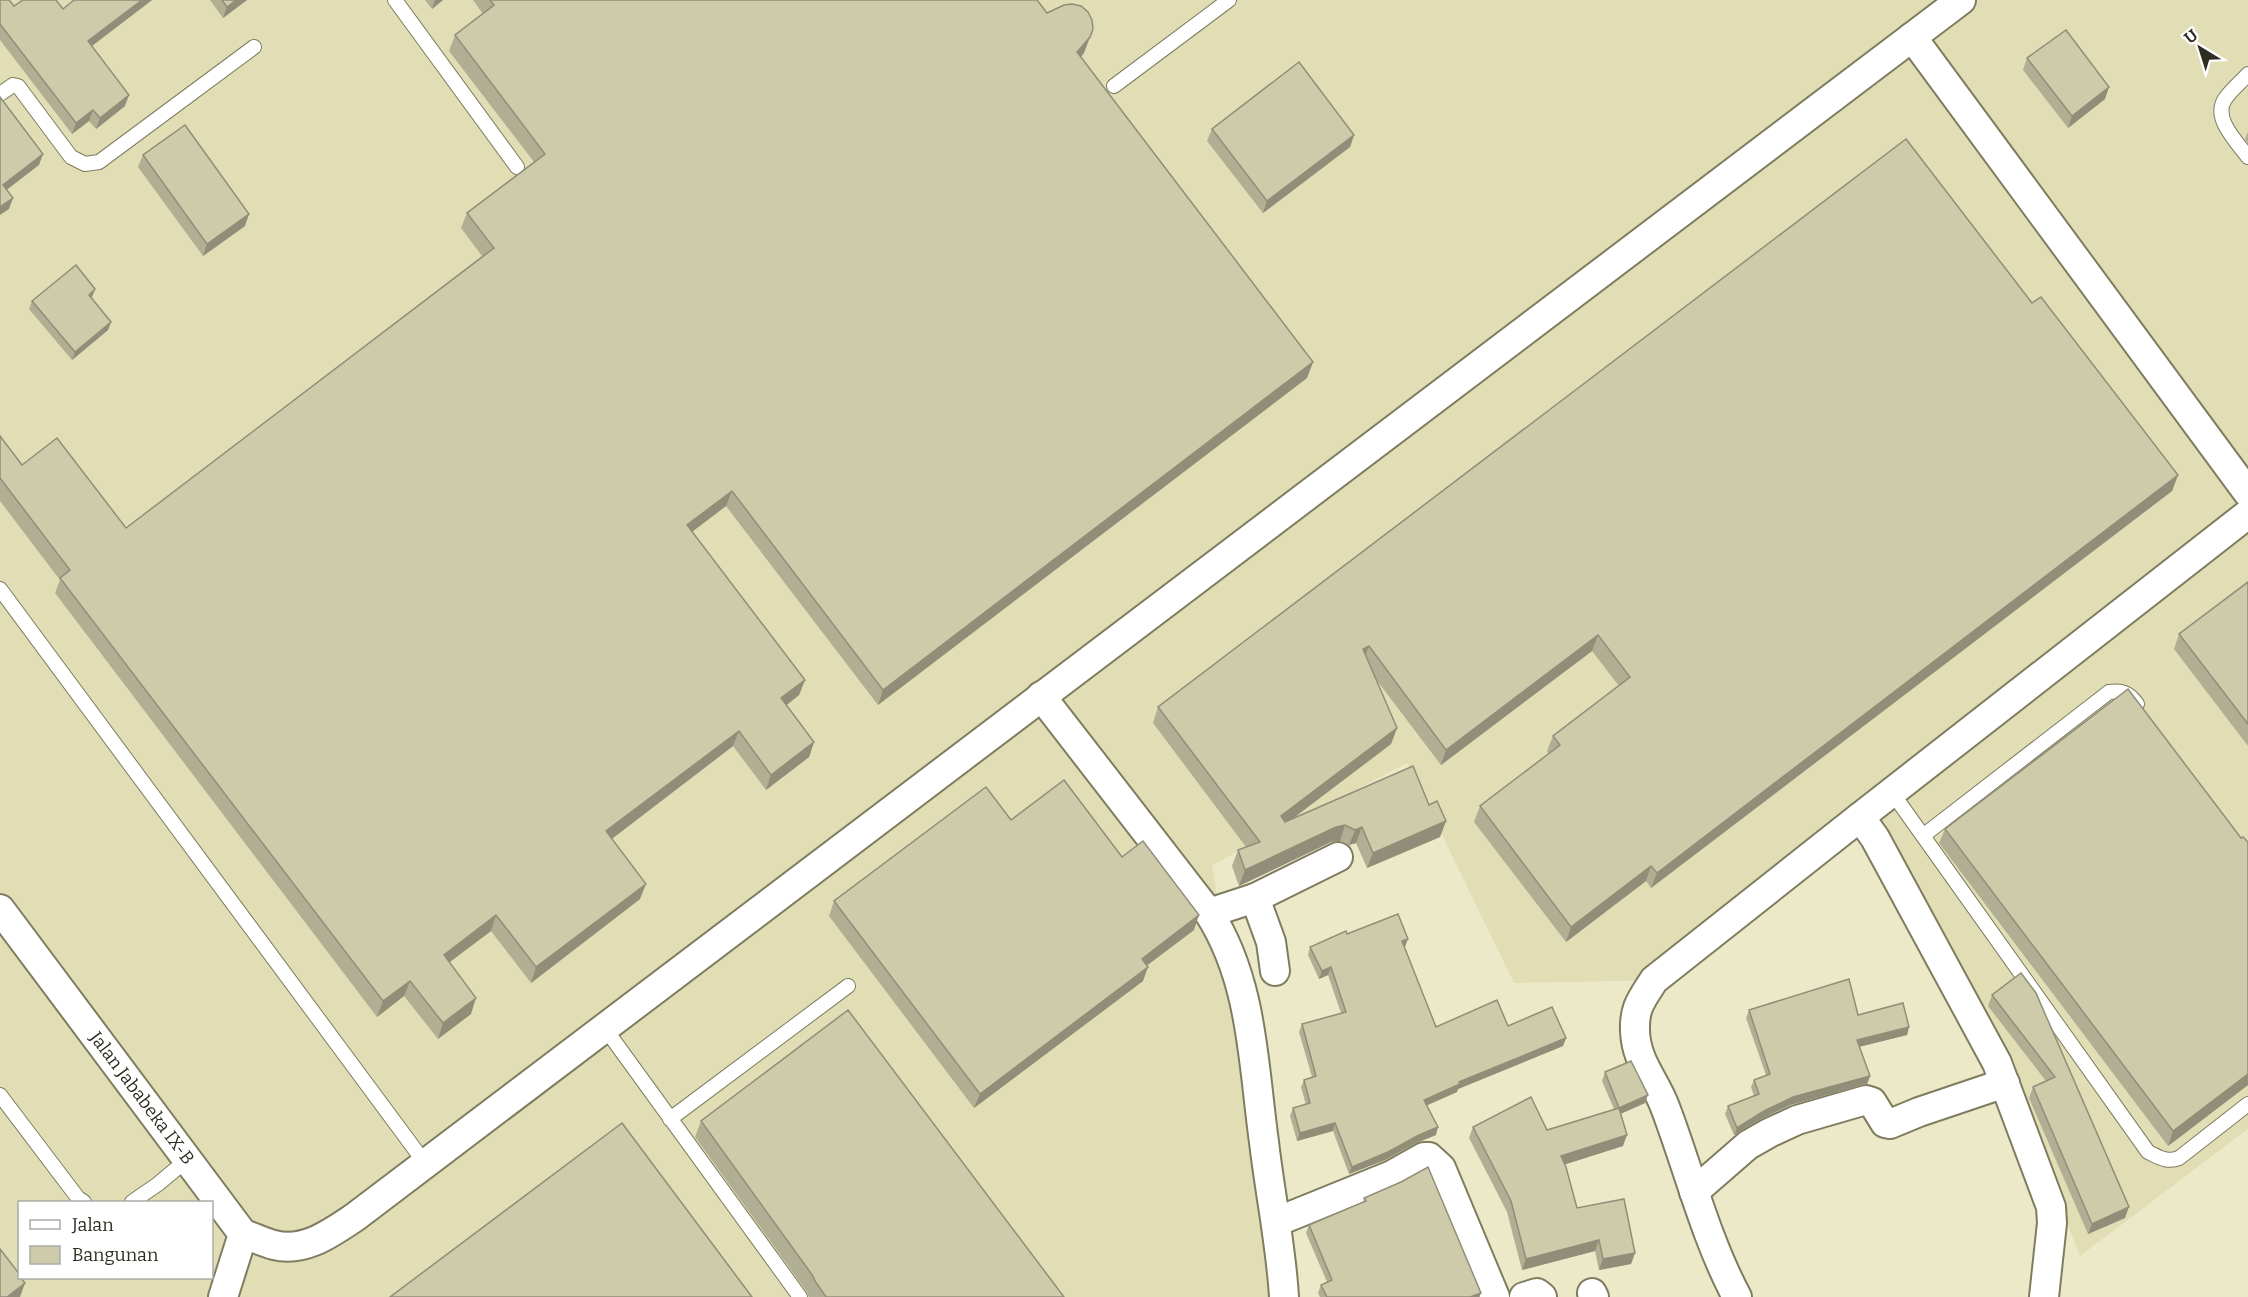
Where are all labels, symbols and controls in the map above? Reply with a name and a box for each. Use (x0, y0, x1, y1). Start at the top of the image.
north arrow (2170, 18, 2230, 78)
text: U (2181, 25, 2202, 48)
street label: Jalan Jababeka IX-B (84, 1026, 199, 1169)
legend (18, 1201, 213, 1279)
text: Jalan (71, 1214, 114, 1236)
text: Bangunan (72, 1244, 159, 1266)

